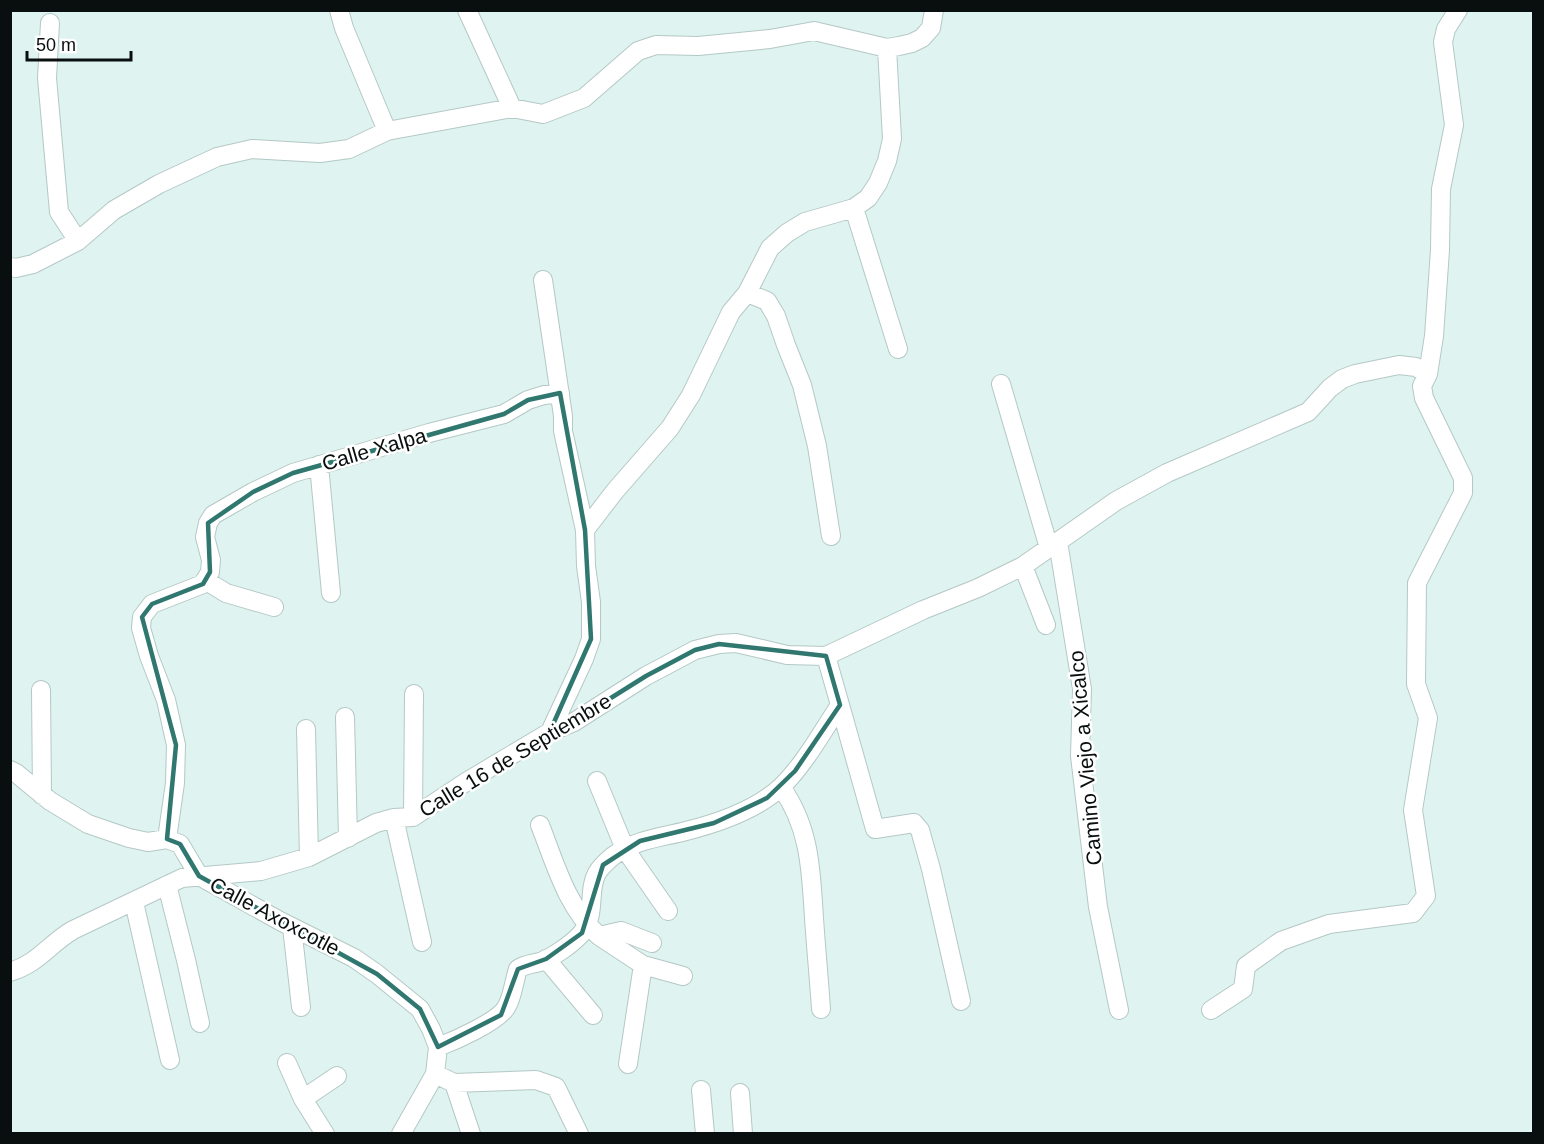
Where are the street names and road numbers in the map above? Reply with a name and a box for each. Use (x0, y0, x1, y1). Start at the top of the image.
street label: Calle Xalpa (319, 423, 429, 475)
street label: Camino Viejo a Xicalco (1064, 650, 1106, 866)
street label: Calle 16 de Septiembre (415, 689, 615, 821)
street label: Calle Axoxcotle (206, 872, 344, 960)

